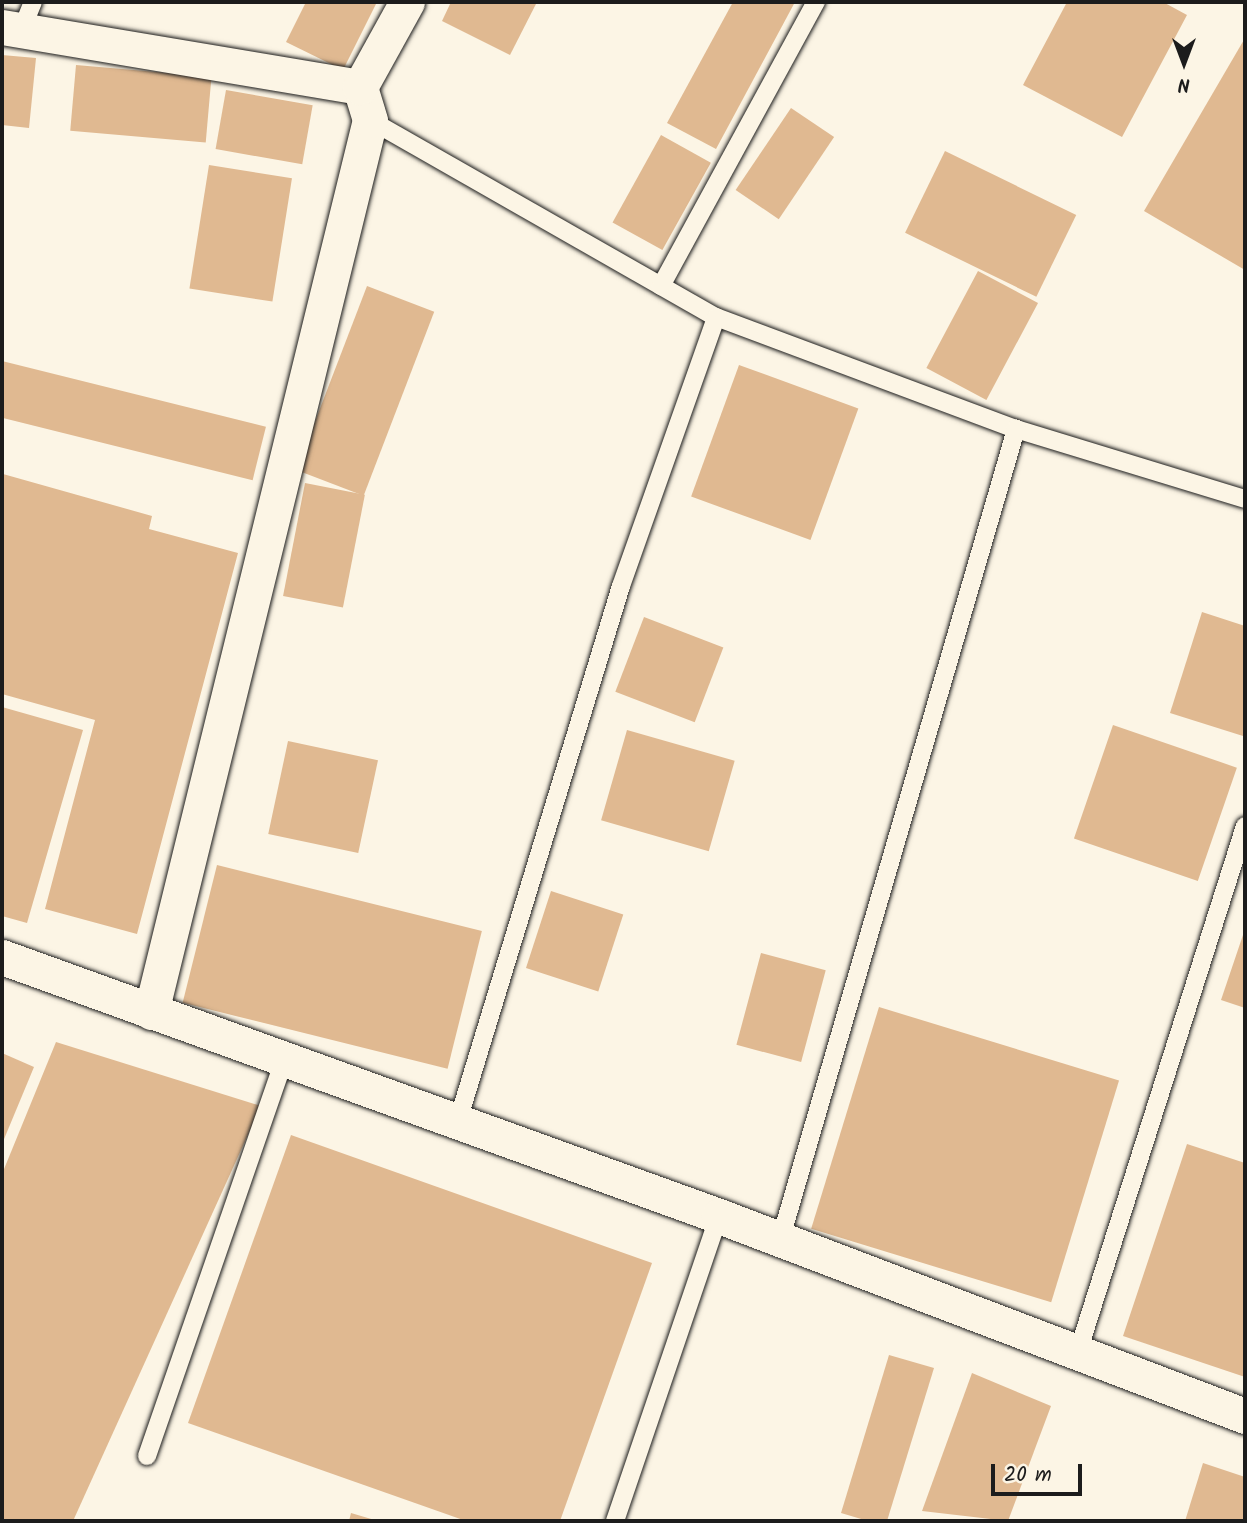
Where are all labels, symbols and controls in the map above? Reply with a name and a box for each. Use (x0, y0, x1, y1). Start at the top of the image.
north arrow (1149, 28, 1219, 98)
text: N (1178, 69, 1190, 99)
scale bar (995, 1450, 1086, 1494)
text: 20 m (1004, 1459, 1052, 1492)

